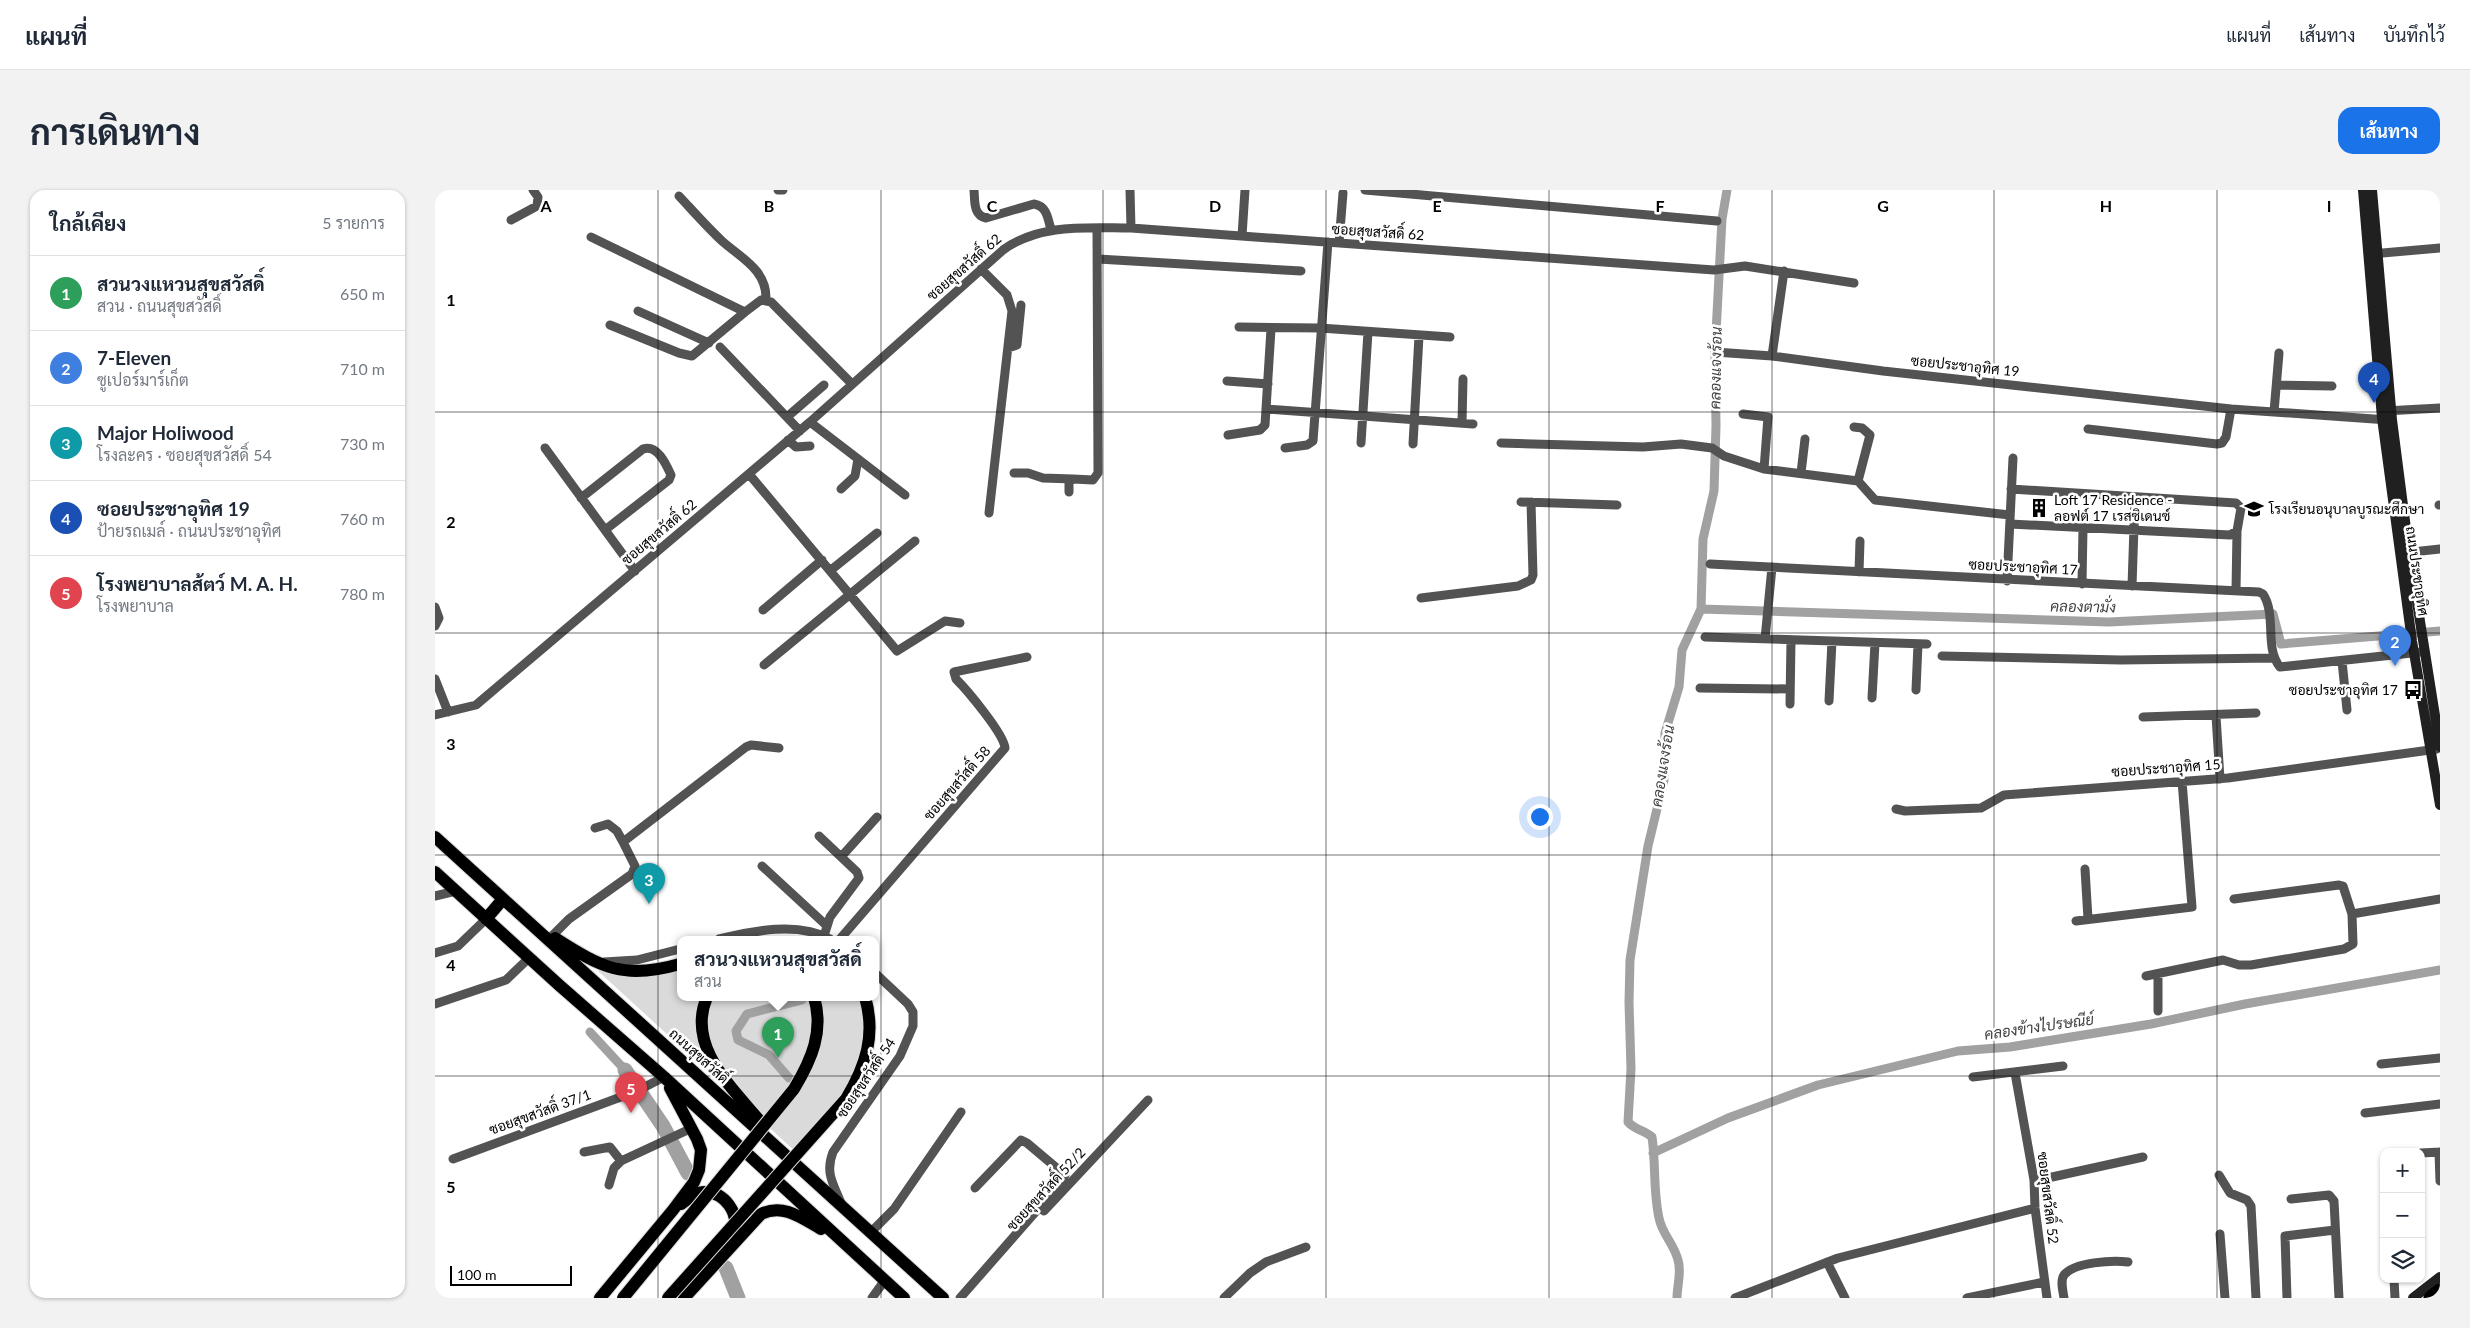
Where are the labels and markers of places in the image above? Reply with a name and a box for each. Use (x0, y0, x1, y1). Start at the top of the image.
pin: 4 (2358, 362, 2390, 403)
place label: Loft 17 Residence - ลอฟต์ 17 เรสซิเดนซ์ (2054, 491, 2172, 524)
building icon: Loft 17 Residence - ลอฟต์ 17 เรสซิเดนซ์ (2028, 497, 2050, 519)
school or university icon: โรงเรียนอนุบาลบูรณะศึกษา (2243, 498, 2265, 520)
place label: โรงเรียนอนุบาลบูรณะศึกษา (2268, 500, 2424, 519)
pin: 2 (2379, 625, 2411, 666)
bus stop icon: ซอยประชาอุทิศ 17 (2402, 679, 2424, 701)
place label: ซอยประชาอุทิศ 17 (2289, 681, 2398, 700)
pin: 3 (633, 863, 665, 904)
pin: 1 (762, 1017, 794, 1058)
pin: 5 (615, 1072, 647, 1113)

